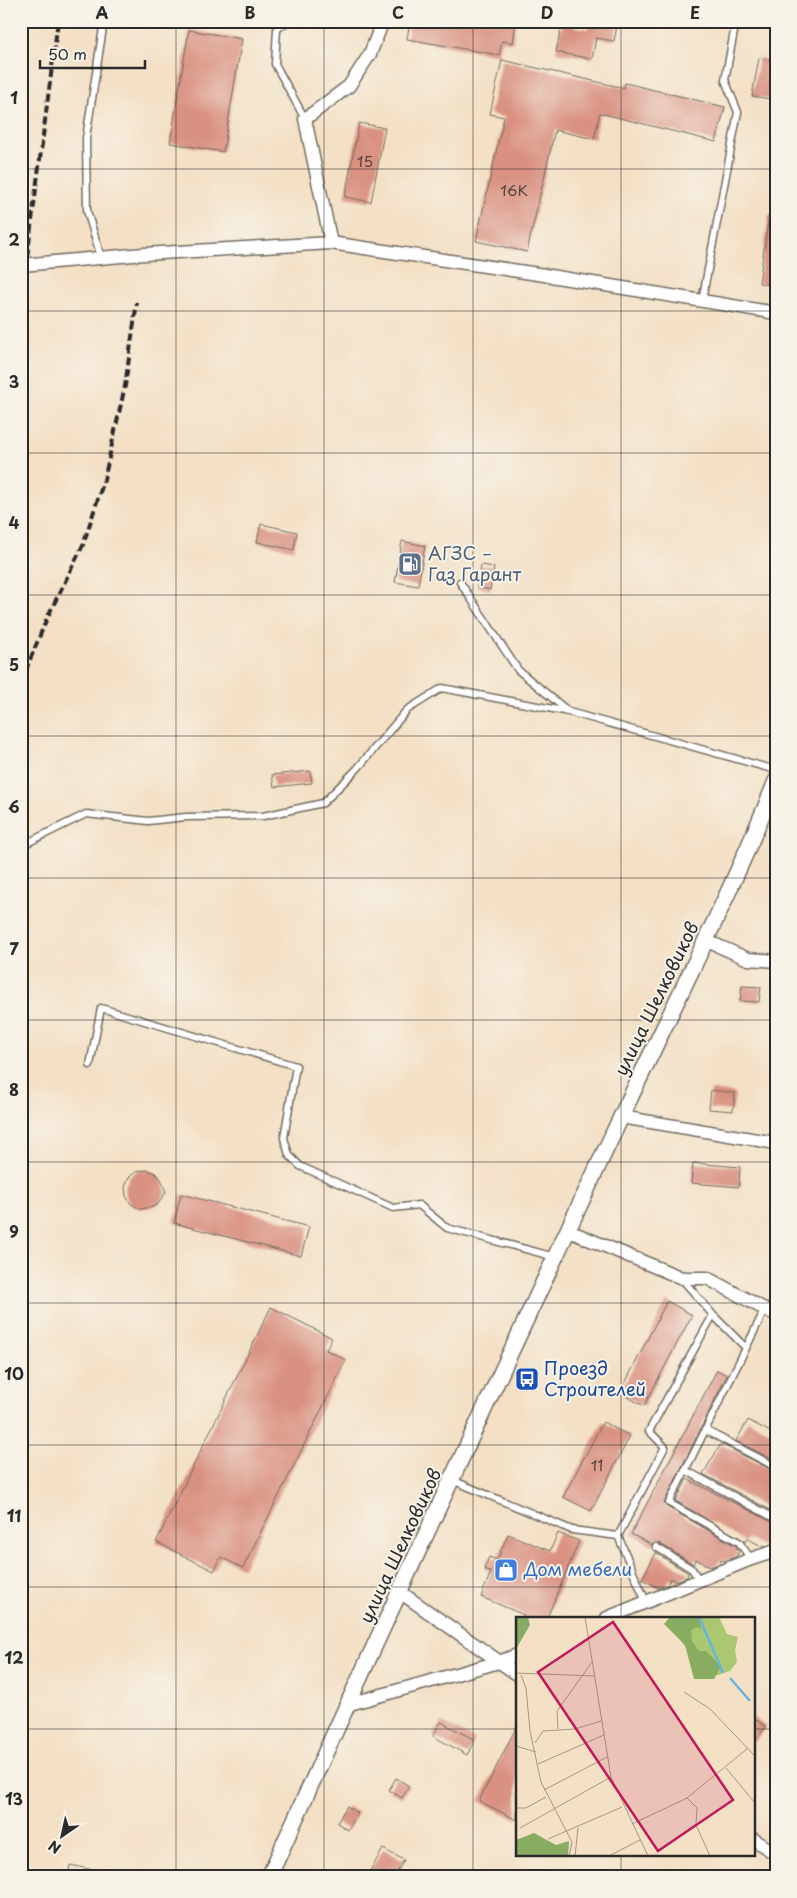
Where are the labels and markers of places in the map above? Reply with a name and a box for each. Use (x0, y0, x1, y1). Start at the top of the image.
place label: АГЗС – Газ Гарант (428, 539, 522, 587)
fuel station icon: АГЗС – Газ Гарант (397, 551, 423, 577)
place label: Проезд Строителей (544, 1354, 646, 1402)
bus stop icon: Проезд Строителей (514, 1366, 540, 1392)
place label: Дом мебели (523, 1555, 632, 1582)
shop icon: Дом мебели (493, 1557, 519, 1583)

